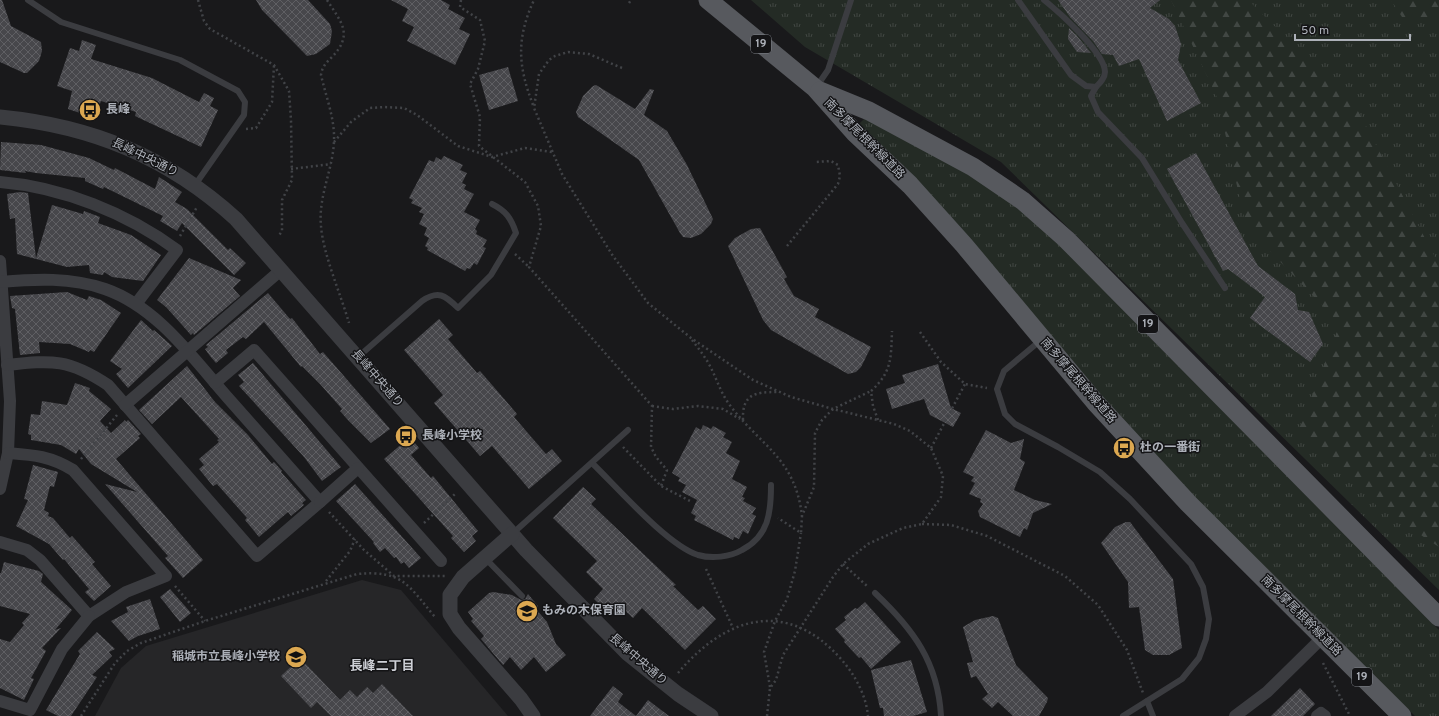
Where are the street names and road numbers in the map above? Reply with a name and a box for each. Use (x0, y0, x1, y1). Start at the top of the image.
road number: 19 (751, 35, 771, 53)
street label: 南多摩尾根幹線道路 (820, 95, 908, 183)
street label: 長峰中央通り (109, 135, 181, 181)
road number: 19 (1138, 315, 1158, 333)
street label: 南多摩尾根幹線道路 (1037, 335, 1119, 427)
street label: 長峰中央通り (347, 347, 407, 411)
street label: 南多摩尾根幹線道路 (1257, 572, 1345, 660)
street label: 長峰中央通り (606, 630, 670, 690)
road number: 19 (1352, 668, 1372, 686)

